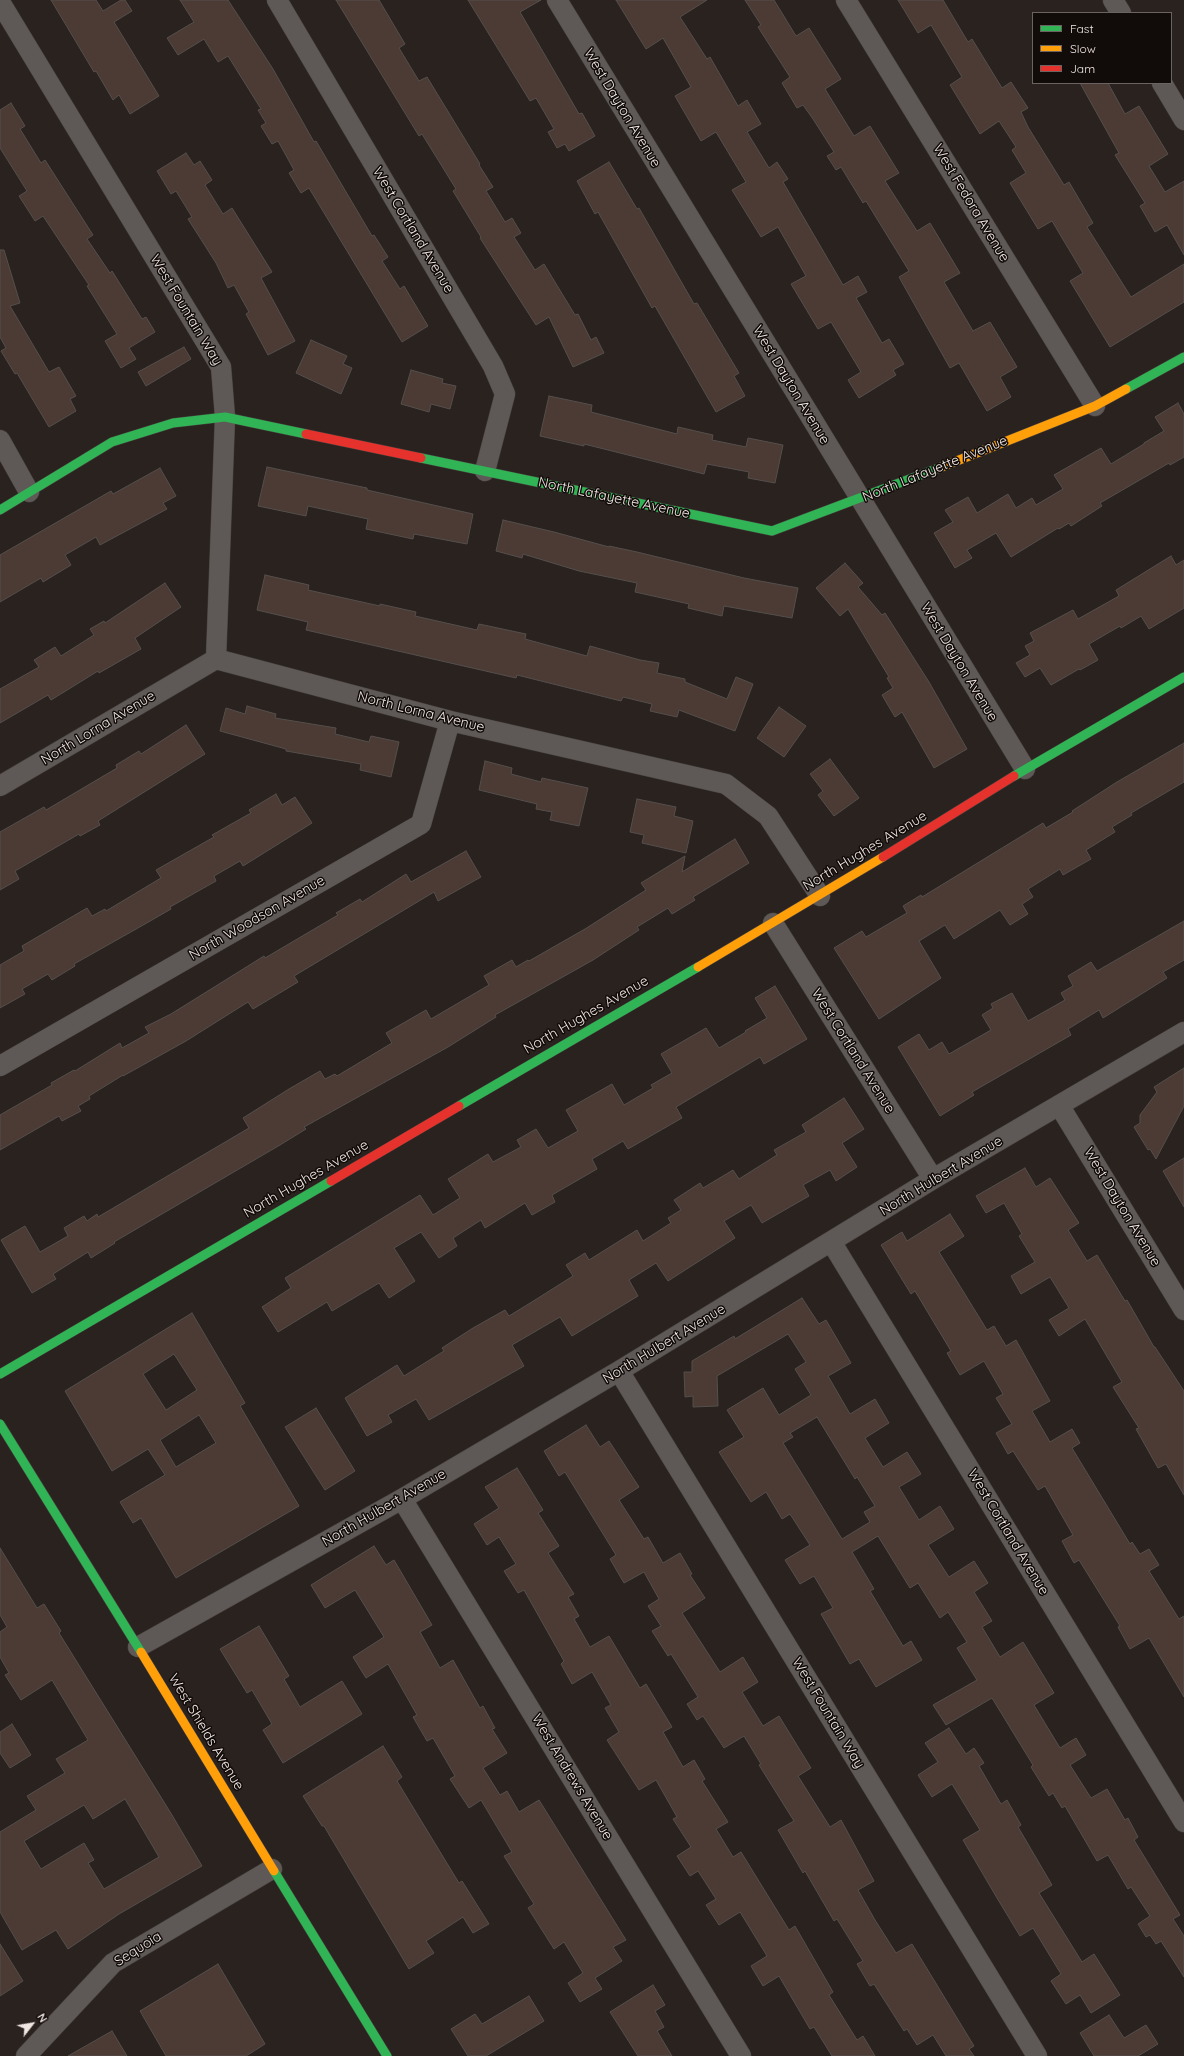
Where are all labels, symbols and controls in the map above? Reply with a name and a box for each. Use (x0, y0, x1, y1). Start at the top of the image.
legend (1032, 12, 1172, 84)
text: Fast (1070, 21, 1094, 36)
text: Slow (1070, 41, 1096, 56)
street label: West Dayton Avenue (580, 45, 664, 171)
text: Jam (1070, 61, 1095, 76)
street label: West Fedora Avenue (929, 141, 1013, 265)
street label: West Cortland Avenue (369, 164, 457, 296)
street label: West Fountain Way (146, 251, 226, 369)
street label: West Dayton Avenue (749, 322, 833, 448)
street label: North Lafayette Avenue (860, 432, 1010, 506)
street label: North Lafayette Avenue (537, 474, 691, 522)
street label: West Dayton Avenue (917, 599, 1001, 725)
street label: North Lorna Avenue (38, 687, 158, 769)
street label: North Lorna Avenue (356, 688, 486, 736)
street label: North Hughes Avenue (800, 807, 930, 895)
street label: North Woodson Avenue (186, 872, 328, 964)
street label: North Hughes Avenue (521, 972, 651, 1058)
street label: West Cortland Avenue (808, 985, 898, 1117)
street label: North Hulbert Avenue (877, 1133, 1005, 1219)
street label: North Hughes Avenue (241, 1136, 371, 1222)
street label: West Dayton Avenue (1080, 1144, 1164, 1270)
street label: North Hulbert Avenue (600, 1301, 728, 1387)
street label: North Hulbert Avenue (319, 1466, 449, 1550)
street label: West Cortland Avenue (964, 1466, 1052, 1598)
street label: West Fountain Way (788, 1654, 868, 1772)
street label: West Shields Avenue (165, 1671, 247, 1793)
street label: West Andrews Avenue (528, 1711, 616, 1843)
street label: Sequoia (111, 1928, 165, 1970)
north arrow (12, 2004, 52, 2044)
text: N (34, 2011, 50, 2025)

